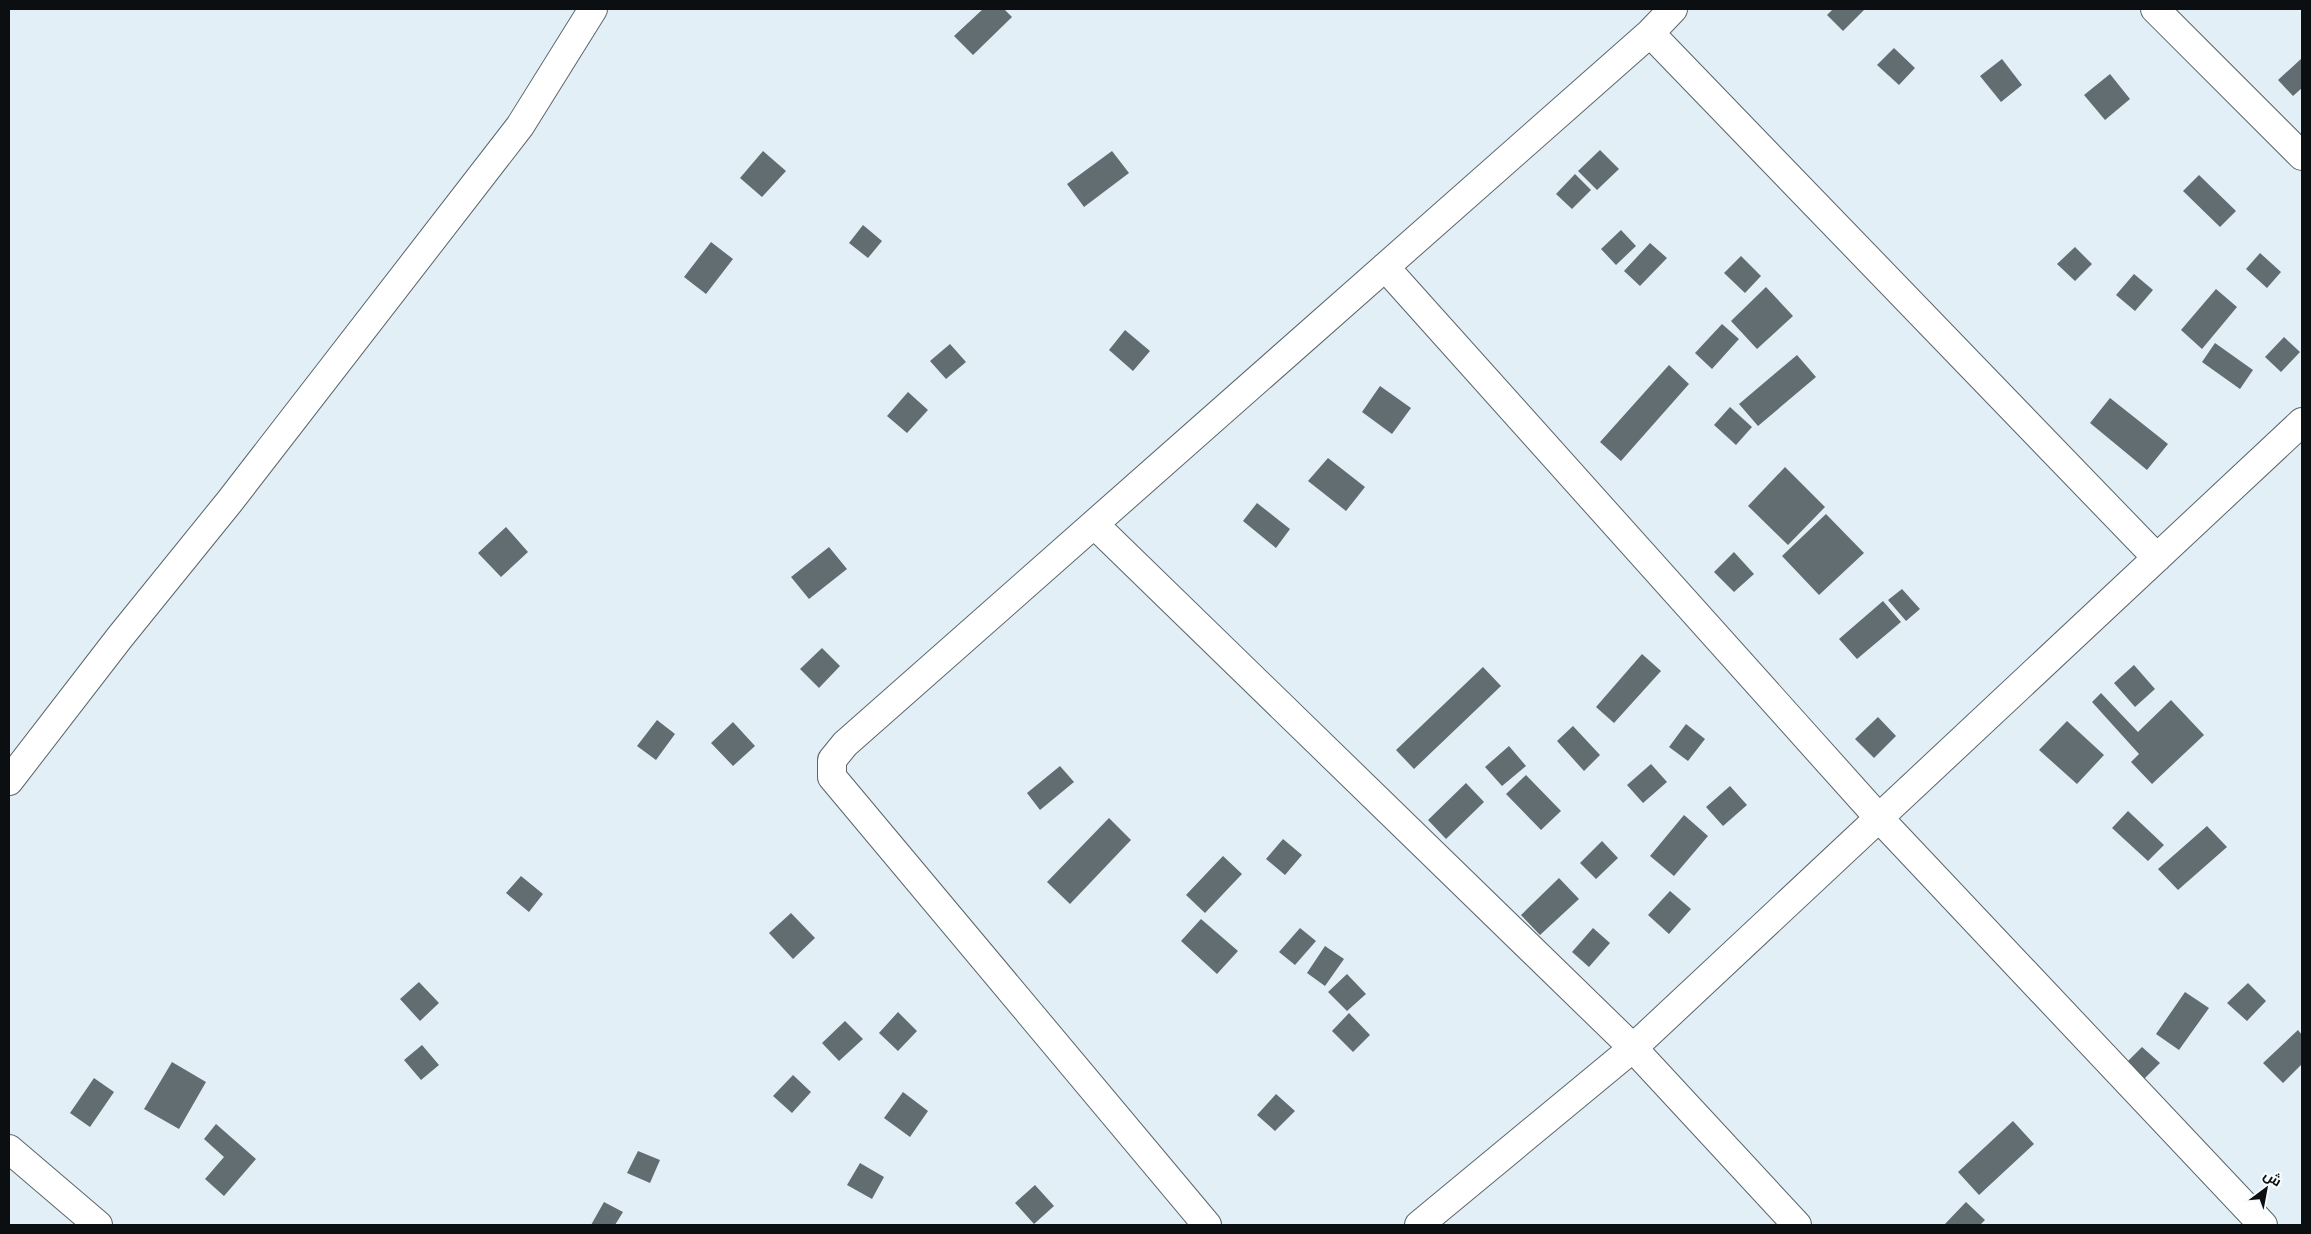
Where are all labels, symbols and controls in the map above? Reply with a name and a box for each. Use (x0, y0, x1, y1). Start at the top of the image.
north arrow (2241, 1164, 2291, 1214)
text: ش (2261, 1165, 2286, 1190)

